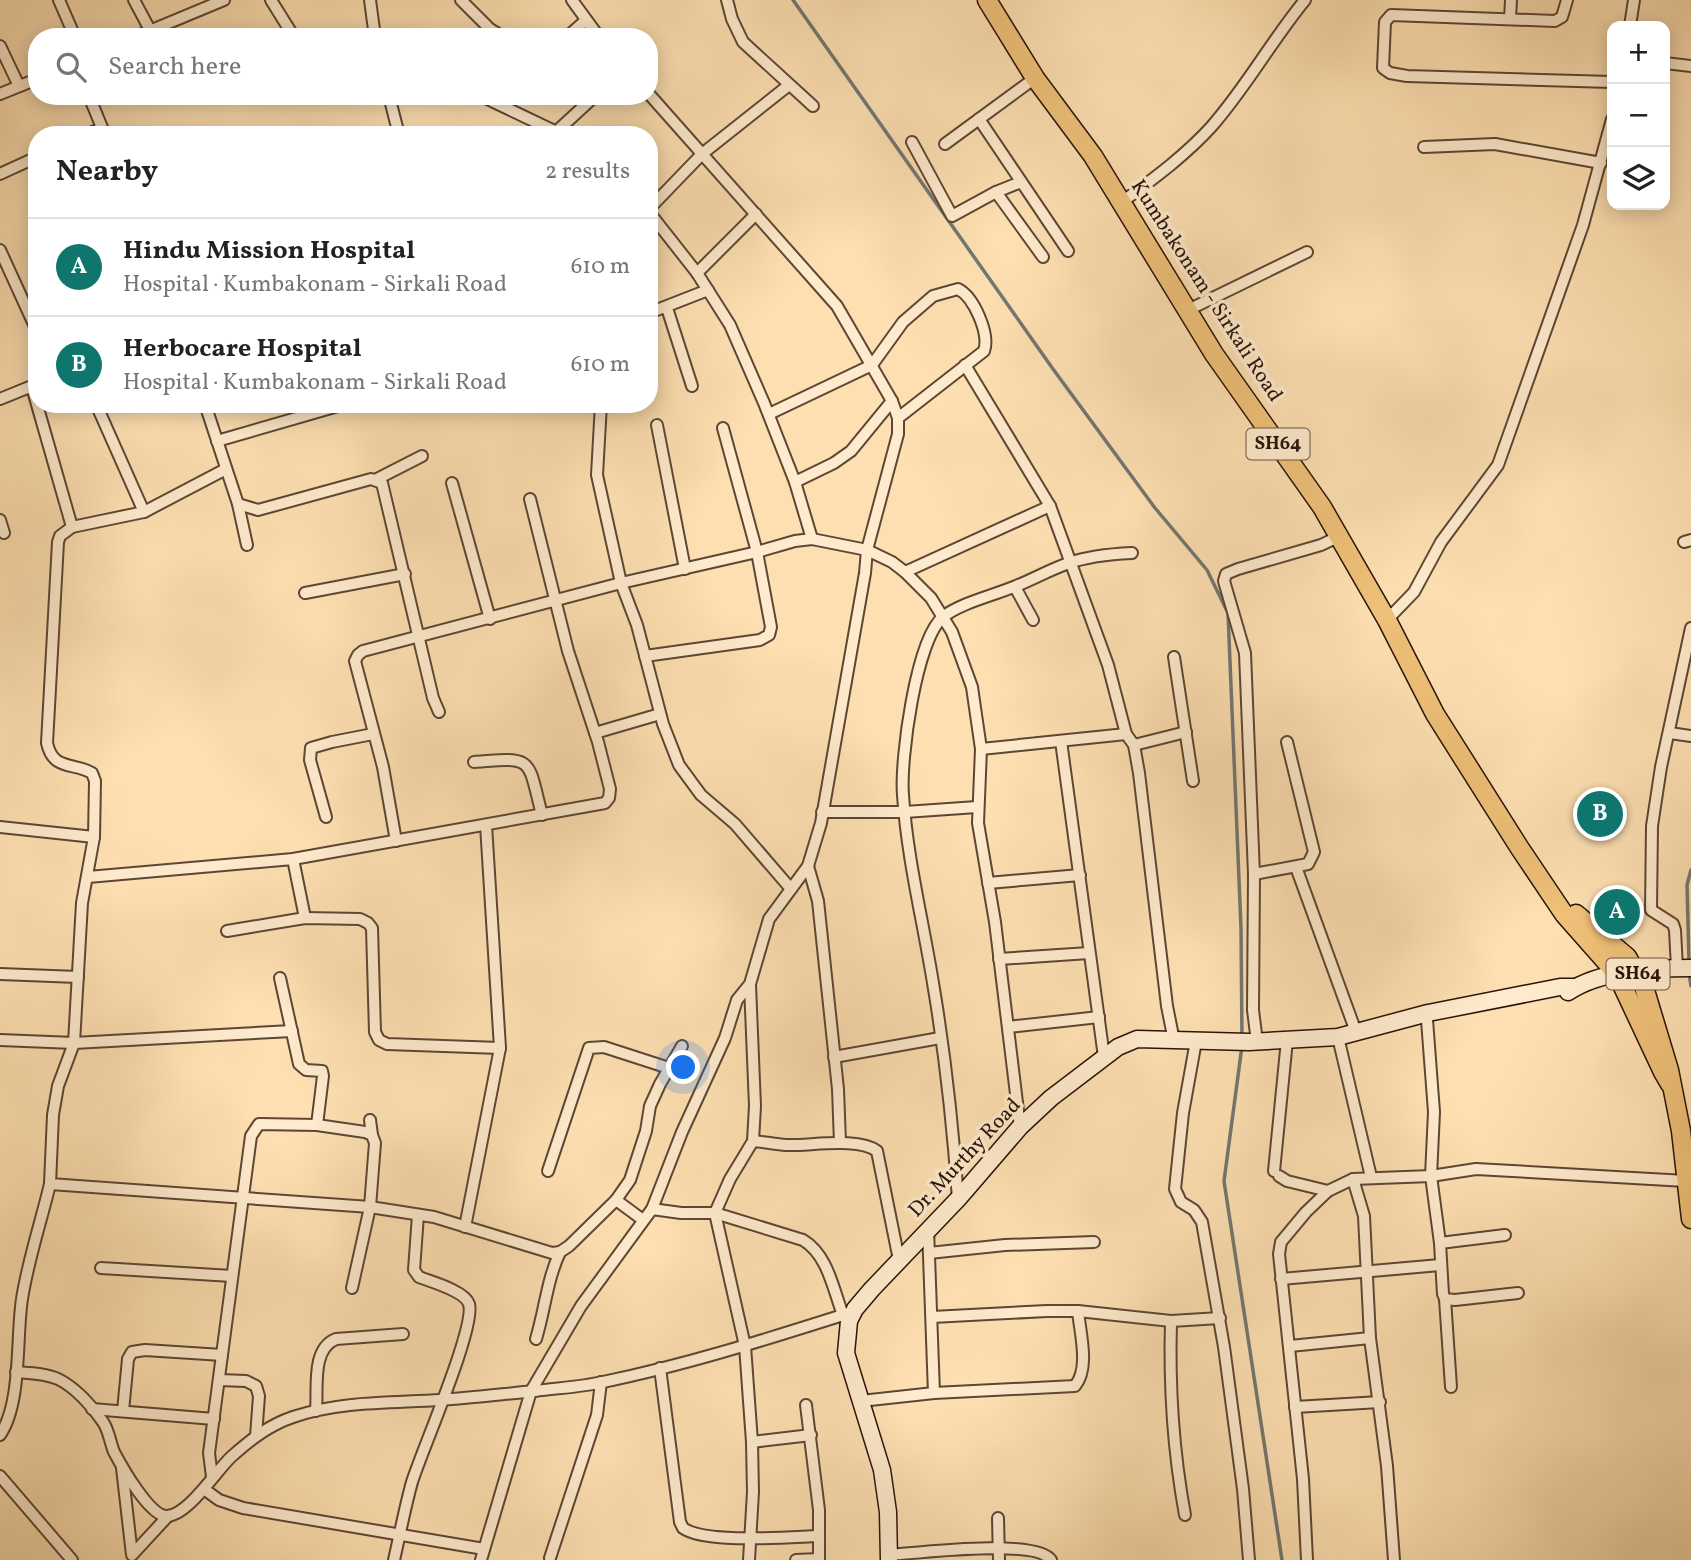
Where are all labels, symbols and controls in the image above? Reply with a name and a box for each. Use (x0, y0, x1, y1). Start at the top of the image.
map controls (1607, 21, 1670, 210)
button: + (1607, 21, 1670, 84)
search box (28, 28, 658, 105)
icon: search (52, 48, 90, 86)
text: Search here (108, 49, 241, 85)
button: − (1607, 84, 1670, 147)
button: layers (1607, 147, 1670, 210)
text: Nearby (56, 151, 158, 193)
text: 2 results (545, 156, 630, 188)
street label: Kumbakonam - Sirkali Road (1123, 174, 1289, 408)
text: Hindu Mission Hospital (123, 233, 415, 269)
text: A (71, 251, 87, 283)
text: 610 m (571, 251, 630, 283)
text: Hospital · Kumbakonam - Sirkali Road (123, 269, 507, 301)
text: Herbocare Hospital (123, 331, 362, 367)
text: B (71, 349, 87, 381)
text: 610 m (571, 349, 630, 381)
text: Hospital · Kumbakonam - Sirkali Road (123, 367, 507, 399)
road number: SH64 (1246, 428, 1310, 460)
pin: B (1577, 788, 1623, 840)
pin: A (1594, 886, 1640, 938)
road number: SH64 (1606, 958, 1670, 990)
your location (666, 1050, 700, 1084)
street label: Dr. Murthy Road (902, 1092, 1028, 1224)

